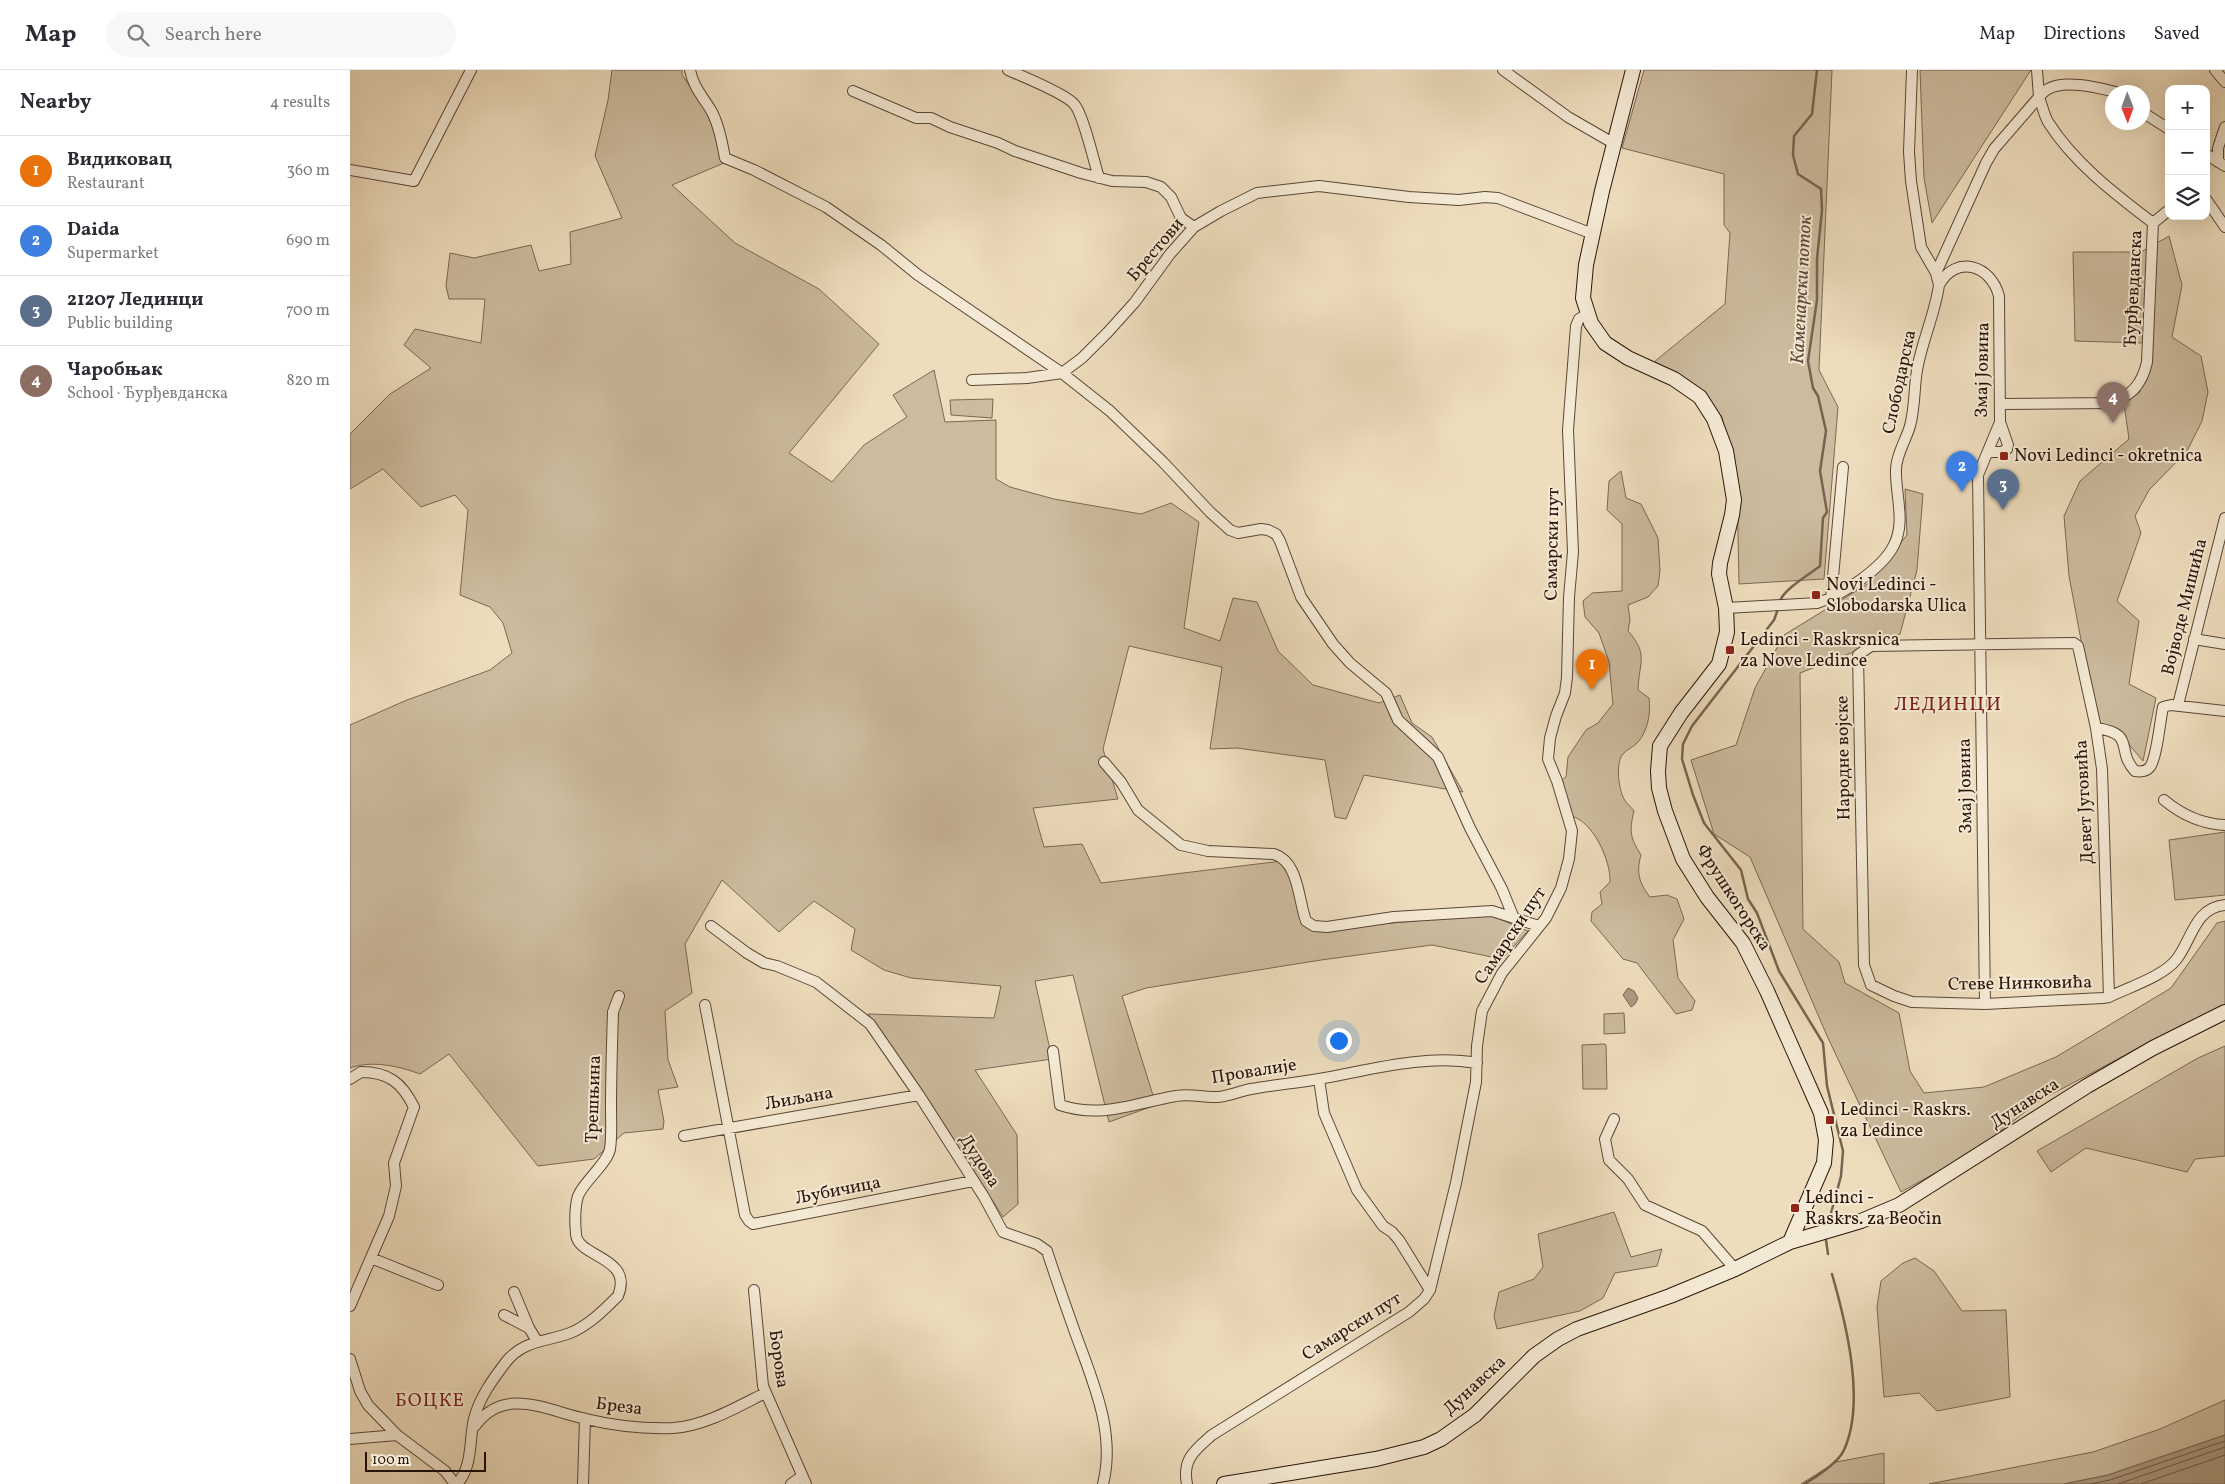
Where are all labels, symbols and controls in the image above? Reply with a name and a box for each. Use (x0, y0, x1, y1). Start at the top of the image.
search box (106, 12, 456, 57)
text: Map (25, 18, 76, 52)
icon: search (124, 21, 152, 49)
text: Search here (164, 22, 262, 48)
text: Map (1979, 22, 2015, 47)
text: Directions (2043, 22, 2126, 47)
text: Saved (2154, 22, 2200, 47)
north arrow (2105, 85, 2150, 130)
map controls (2165, 85, 2210, 220)
button: + (2165, 85, 2210, 130)
text: Nearby (20, 88, 91, 117)
text: 4 results (270, 92, 330, 114)
button: − (2165, 130, 2210, 175)
text: Видиковац (67, 147, 172, 173)
text: 1 (33, 160, 39, 182)
text: 360 m (287, 160, 330, 182)
text: Restaurant (67, 173, 145, 195)
button: layers (2165, 175, 2210, 220)
street label: Брестови (1122, 213, 1190, 287)
water label: Каменарски поток (1785, 214, 1819, 365)
text: Daida (67, 217, 120, 243)
street label: Ђурђевданска (2118, 229, 2150, 349)
text: 2 (32, 230, 40, 252)
text: 690 m (286, 230, 330, 252)
text: Supermarket (67, 243, 159, 265)
text: 21207 Лединци (67, 287, 203, 313)
text: 3 (32, 300, 40, 322)
text: 700 m (286, 300, 330, 322)
text: Public building (67, 313, 173, 335)
street label: Змај Јовина (1970, 322, 1996, 418)
street label: Слободарска (1877, 328, 1923, 436)
text: Чаробњак (67, 357, 163, 383)
text: 4 (31, 370, 41, 392)
text: 820 m (286, 370, 330, 392)
pin: 4 (2097, 382, 2129, 423)
text: School · Ђурђевданска (67, 383, 228, 405)
place label: Novi Ledinci - okretnica (2014, 444, 2202, 469)
marker: Novi Ledinci - okretnica (1998, 450, 2010, 462)
pin: 2 (1946, 451, 1978, 492)
pin: 3 (1987, 469, 2019, 510)
street label: Самарски пут (1540, 487, 1566, 601)
street label: Војводе Мишића (2156, 536, 2214, 678)
place label: Novi Ledinci - Slobodarska Ulica (1826, 573, 1967, 619)
marker: Novi Ledinci - Slobodarska Ulica (1810, 589, 1822, 601)
place label: Ledinci - Raskrsnica za Nove Ledince (1740, 628, 1900, 674)
marker: Ledinci - Raskrsnica za Nove Ledince (1724, 644, 1736, 656)
pin: 1 (1576, 649, 1608, 690)
district label: ЛЕДИНЦИ (1894, 691, 2002, 719)
street label: Народне војске (1830, 695, 1858, 821)
street label: Змај Јовина (1953, 738, 1979, 834)
street label: Девет Југовића (2069, 739, 2101, 865)
street label: Фрушкогорска (1689, 840, 1777, 956)
street label: Самарски пут (1469, 882, 1553, 990)
street label: Стеве Нинковића (1948, 970, 2092, 998)
your location (1326, 1028, 1352, 1054)
street label: Провалије (1210, 1053, 1298, 1091)
street label: Трешњина (580, 1055, 608, 1143)
street label: Дунавска (1986, 1072, 2065, 1136)
street label: Љиљана (763, 1081, 835, 1117)
place label: Ledinci - Raskrs. za Ledince (1840, 1098, 1971, 1144)
marker: Ledinci - Raskrs. za Ledince (1824, 1114, 1836, 1126)
street label: Дудова (952, 1129, 1006, 1193)
street label: Љубичица (793, 1170, 883, 1212)
place label: Ledinci - Raskrs. za Beočin (1805, 1186, 1942, 1232)
marker: Ledinci - Raskrs. za Beočin (1789, 1202, 1801, 1214)
street label: Самарски пут (1297, 1286, 1407, 1368)
street label: Борова (762, 1328, 794, 1390)
street label: Дунавска (1438, 1350, 1512, 1422)
district label: БОЦКЕ (395, 1388, 465, 1414)
street label: Бреза (594, 1392, 644, 1422)
scale bar (365, 1449, 486, 1472)
text: 100 m (372, 1451, 410, 1470)

